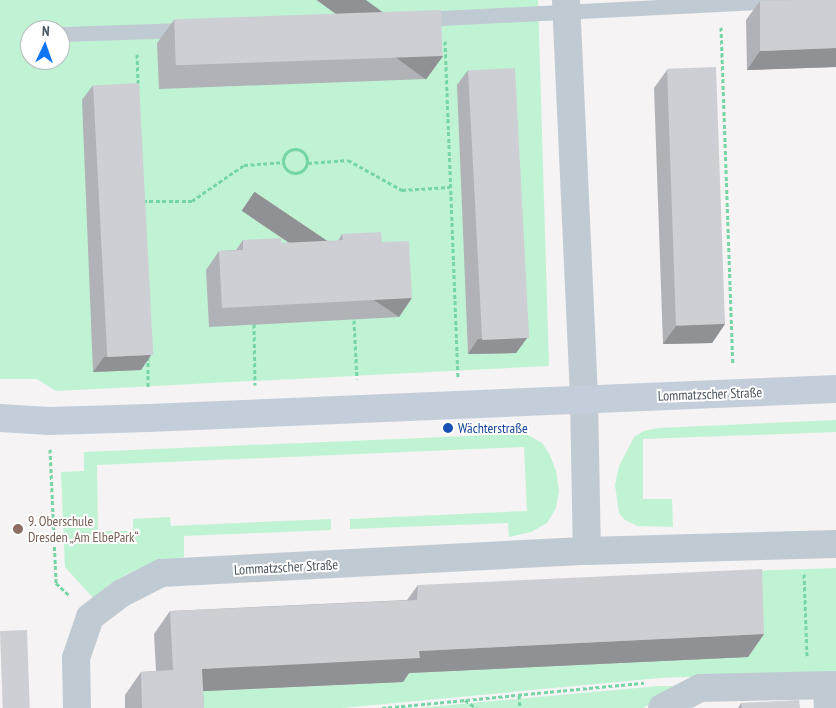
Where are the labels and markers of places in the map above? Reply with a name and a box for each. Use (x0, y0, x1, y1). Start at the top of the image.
place label: Wächterstraße (458, 420, 528, 436)
marker: Wächterstraße (442, 422, 454, 434)
place label: 9. Oberschule Dresden „Am ElbePark“ (28, 513, 139, 546)
marker: 9. Oberschule Dresden „Am ElbePark“ (12, 523, 24, 535)

